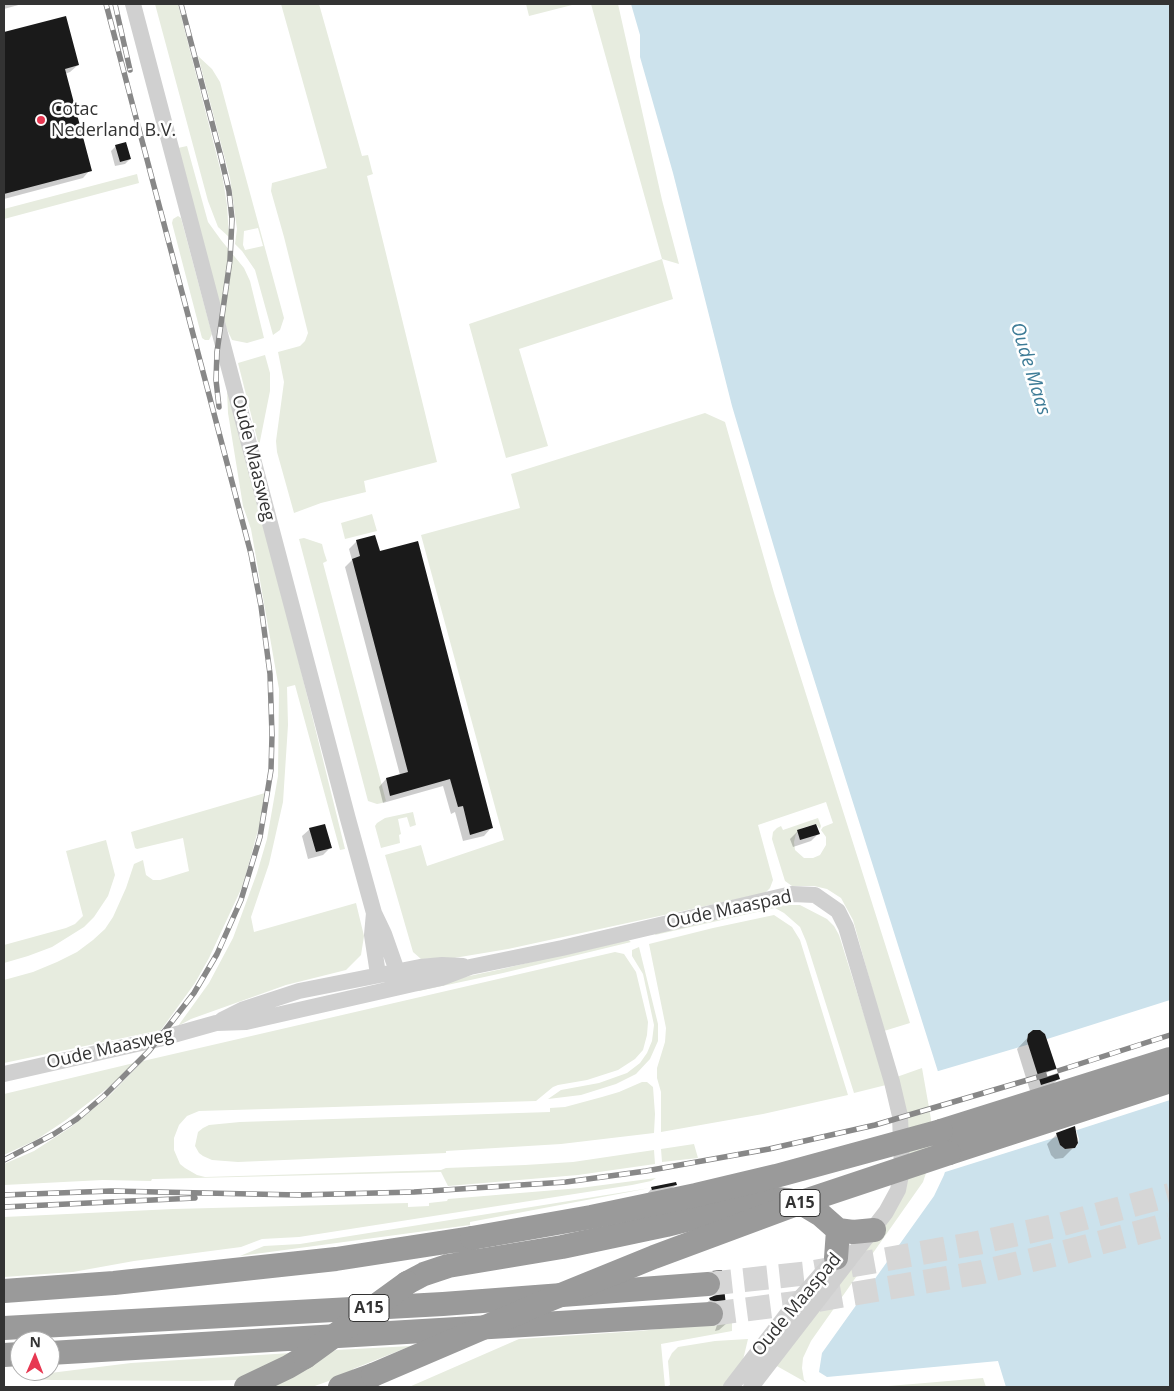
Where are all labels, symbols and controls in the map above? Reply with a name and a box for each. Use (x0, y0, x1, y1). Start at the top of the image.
place label: Cotac Nederland B.V. (51, 99, 176, 142)
marker: Cotac Nederland B.V. (35, 114, 47, 126)
water label: Oude Maas (1005, 320, 1055, 418)
street label: Oude Maasweg (227, 393, 279, 523)
street label: Oude Maaspad (664, 886, 794, 934)
street label: Oude Maasweg (45, 1024, 175, 1074)
road number: A15 (780, 1190, 820, 1216)
street label: Oude Maaspad (748, 1249, 846, 1361)
road number: A15 (349, 1295, 389, 1322)
north arrow (10, 1331, 60, 1381)
text: N (29, 1332, 41, 1351)

